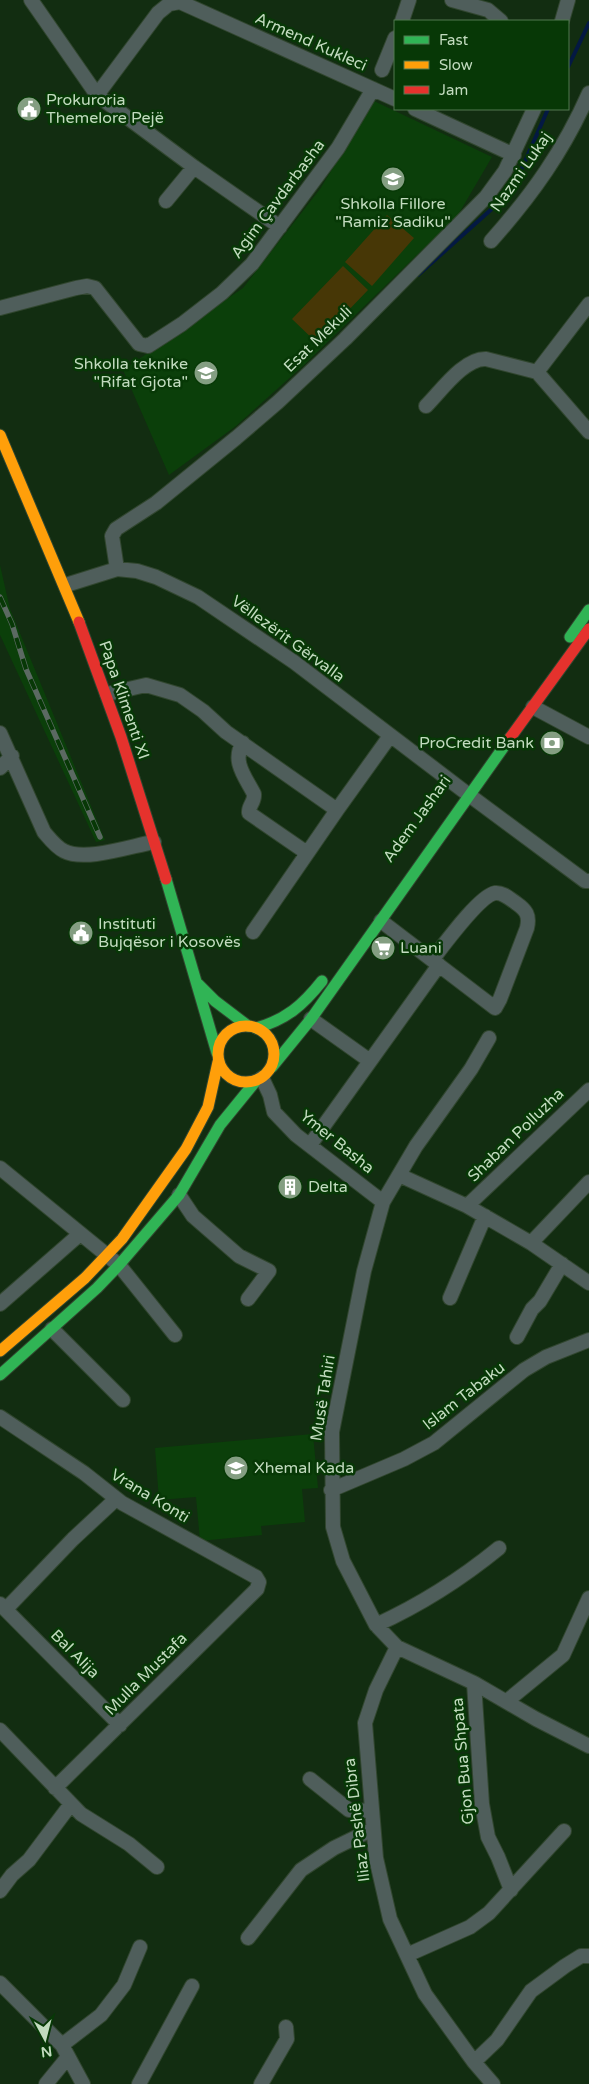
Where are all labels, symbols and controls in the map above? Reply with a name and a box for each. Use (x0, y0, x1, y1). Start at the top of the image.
street label: Armend Kukleci (252, 8, 370, 76)
legend (394, 20, 569, 110)
text: Fast (439, 31, 469, 49)
text: Slow (439, 56, 473, 74)
text: Jam (439, 81, 468, 99)
place label: Prokuroria Themelore Pejë (46, 90, 164, 128)
public building icon: Prokuroria Themelore Pejë (16, 96, 42, 122)
street label: Nazmi Lukaj (486, 128, 556, 216)
street label: Agim Çavdarbasha (227, 136, 329, 262)
school or university icon: Shkolla Fillore "Ramiz Sadiku" (380, 166, 406, 192)
place label: Shkolla Fillore "Ramiz Sadiku" (335, 194, 451, 232)
street label: Esat Mekuli (280, 301, 356, 377)
place label: Shkolla teknike "Rifat Gjota" (74, 354, 188, 392)
school or university icon: Shkolla teknike "Rifat Gjota" (193, 360, 219, 386)
street label: Vëllezërit Gërvalla (227, 591, 349, 687)
street label: Papa Klimenti XI (94, 638, 154, 762)
bank icon: ProCredit Bank (539, 730, 565, 756)
place label: ProCredit Bank (419, 733, 534, 753)
street label: Adem Jashari (379, 772, 455, 866)
place label: Instituti Bujqësor i Kosovës (98, 914, 241, 952)
public building icon: Instituti Bujqësor i Kosovës (68, 920, 94, 946)
supermarket icon: Luani (370, 935, 396, 961)
place label: Luani (400, 938, 442, 958)
street label: Shaban Polluzha (464, 1084, 568, 1186)
street label: Ymer Basha (296, 1106, 378, 1178)
building icon: Delta (277, 1174, 303, 1200)
place label: Delta (308, 1177, 348, 1197)
street label: Musë Tahiri (306, 1353, 340, 1443)
street label: Islam Tabaku (419, 1358, 509, 1434)
school or university icon: Xhemal Kada (223, 1455, 249, 1481)
place label: Xhemal Kada (254, 1458, 354, 1478)
street label: Vrana Konti (107, 1465, 193, 1527)
street label: Bal Alija (46, 1625, 104, 1683)
street label: Mulla Mustafa (101, 1629, 191, 1719)
street label: Gjon Bua Shpata (447, 1697, 479, 1825)
street label: Iliaz Pashë Dibra (339, 1757, 375, 1883)
north arrow (20, 2014, 70, 2064)
text: N (40, 2042, 53, 2061)

